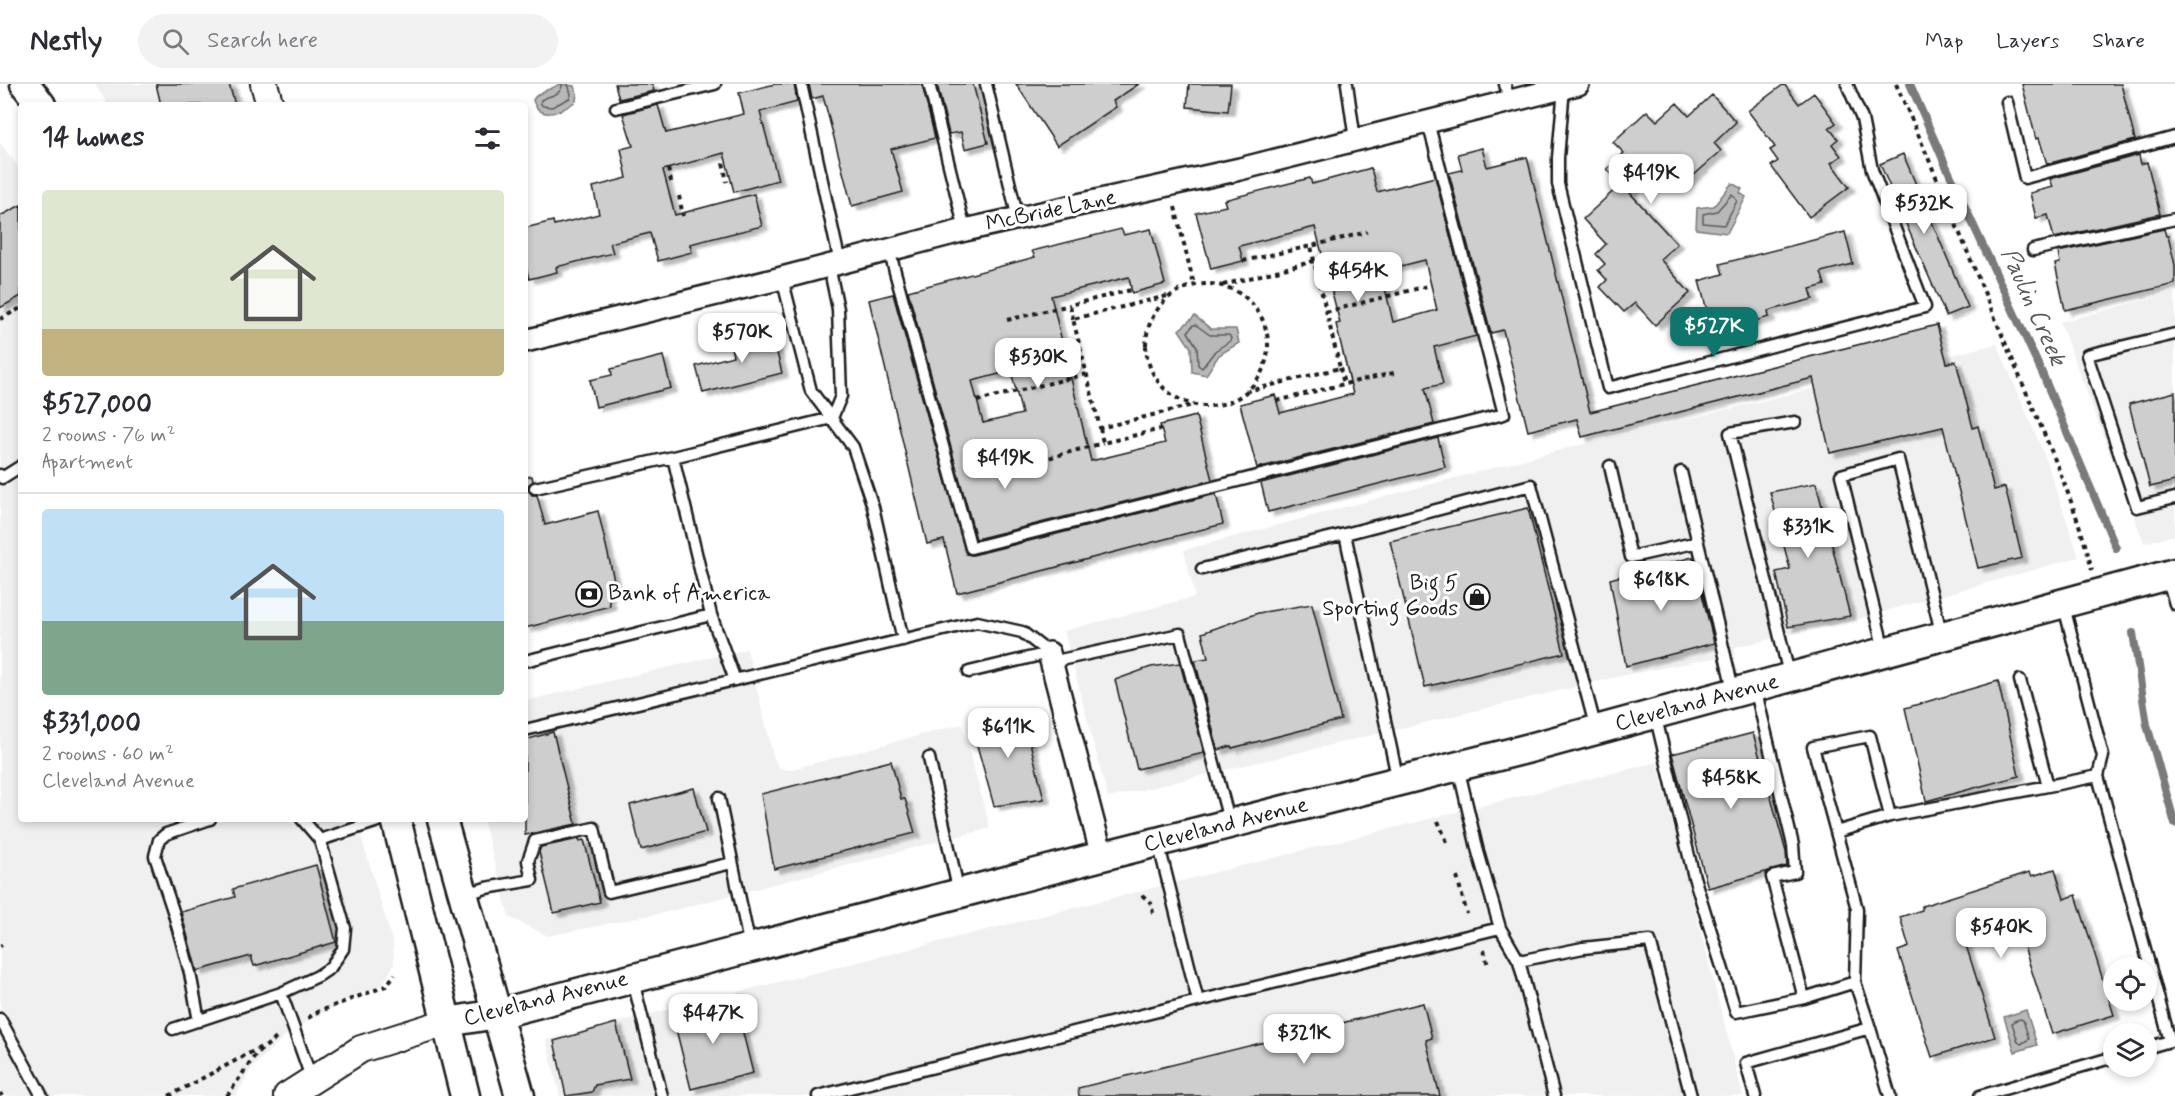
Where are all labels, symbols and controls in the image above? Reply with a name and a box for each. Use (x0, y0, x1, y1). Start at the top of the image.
search box (138, 14, 558, 68)
text: Nestly (30, 23, 102, 60)
icon: search (159, 25, 192, 58)
text: Search here (207, 27, 318, 55)
text: Map (1925, 27, 1963, 55)
text: Layers (1996, 27, 2059, 55)
text: Share (2092, 27, 2145, 55)
text: 14 homes (42, 121, 144, 155)
icon: filters (471, 122, 504, 155)
pin: $419K (1609, 154, 1693, 205)
text: $419K (1623, 160, 1679, 187)
street label: McBride Lane (983, 183, 1119, 238)
pin: $532K (1882, 184, 1966, 235)
text: $532K (1895, 190, 1953, 217)
icon: home (219, 229, 327, 337)
water label: Paulin Creek (1993, 243, 2074, 372)
pin: $454K (1316, 252, 1400, 303)
text: $454K (1328, 258, 1388, 285)
pin: $527K (1672, 307, 1756, 358)
pin: $570K (700, 313, 784, 364)
text: $527K (1684, 313, 1744, 340)
text: $570K (712, 319, 772, 346)
pin: $530K (996, 338, 1080, 389)
text: $530K (1009, 344, 1067, 371)
text: $527,000 (42, 388, 152, 422)
text: 2 rooms · 76 m² (42, 422, 175, 449)
pin: $419K (963, 439, 1047, 490)
text: $419K (977, 445, 1033, 472)
text: Apartment (42, 449, 133, 476)
pin: $331K (1766, 508, 1850, 559)
text: $331K (1782, 514, 1834, 541)
icon: home (219, 548, 327, 656)
pin: $618K (1619, 561, 1703, 612)
text: $618K (1633, 567, 1689, 594)
place label: Big 5 Sporting Goods (1322, 570, 1458, 626)
bank icon: Bank of America (574, 579, 604, 609)
place label: Bank of America (608, 580, 771, 608)
shop icon: Big 5 Sporting Goods (1462, 582, 1492, 612)
street label: Cleveland Avenue (1612, 668, 1782, 738)
text: $331,000 (42, 707, 141, 741)
pin: $611K (966, 708, 1050, 759)
text: $611K (982, 714, 1034, 741)
text: 2 rooms · 60 m² (42, 741, 174, 768)
pin: $458K (1689, 759, 1773, 810)
text: $458K (1702, 765, 1760, 792)
text: Cleveland Avenue (42, 768, 195, 795)
street label: Cleveland Avenue (1141, 791, 1311, 859)
pin: $540K (1959, 908, 2043, 959)
text: $540K (1970, 914, 2032, 941)
map controls (2103, 957, 2157, 1077)
button: locate (2103, 957, 2157, 1011)
street label: Cleveland Avenue (461, 965, 631, 1033)
pin: $447K (671, 994, 755, 1045)
text: $447K (683, 1000, 743, 1027)
pin: $321K (1262, 1014, 1346, 1065)
text: $321K (1277, 1020, 1331, 1047)
button: layers (2103, 1023, 2157, 1077)

